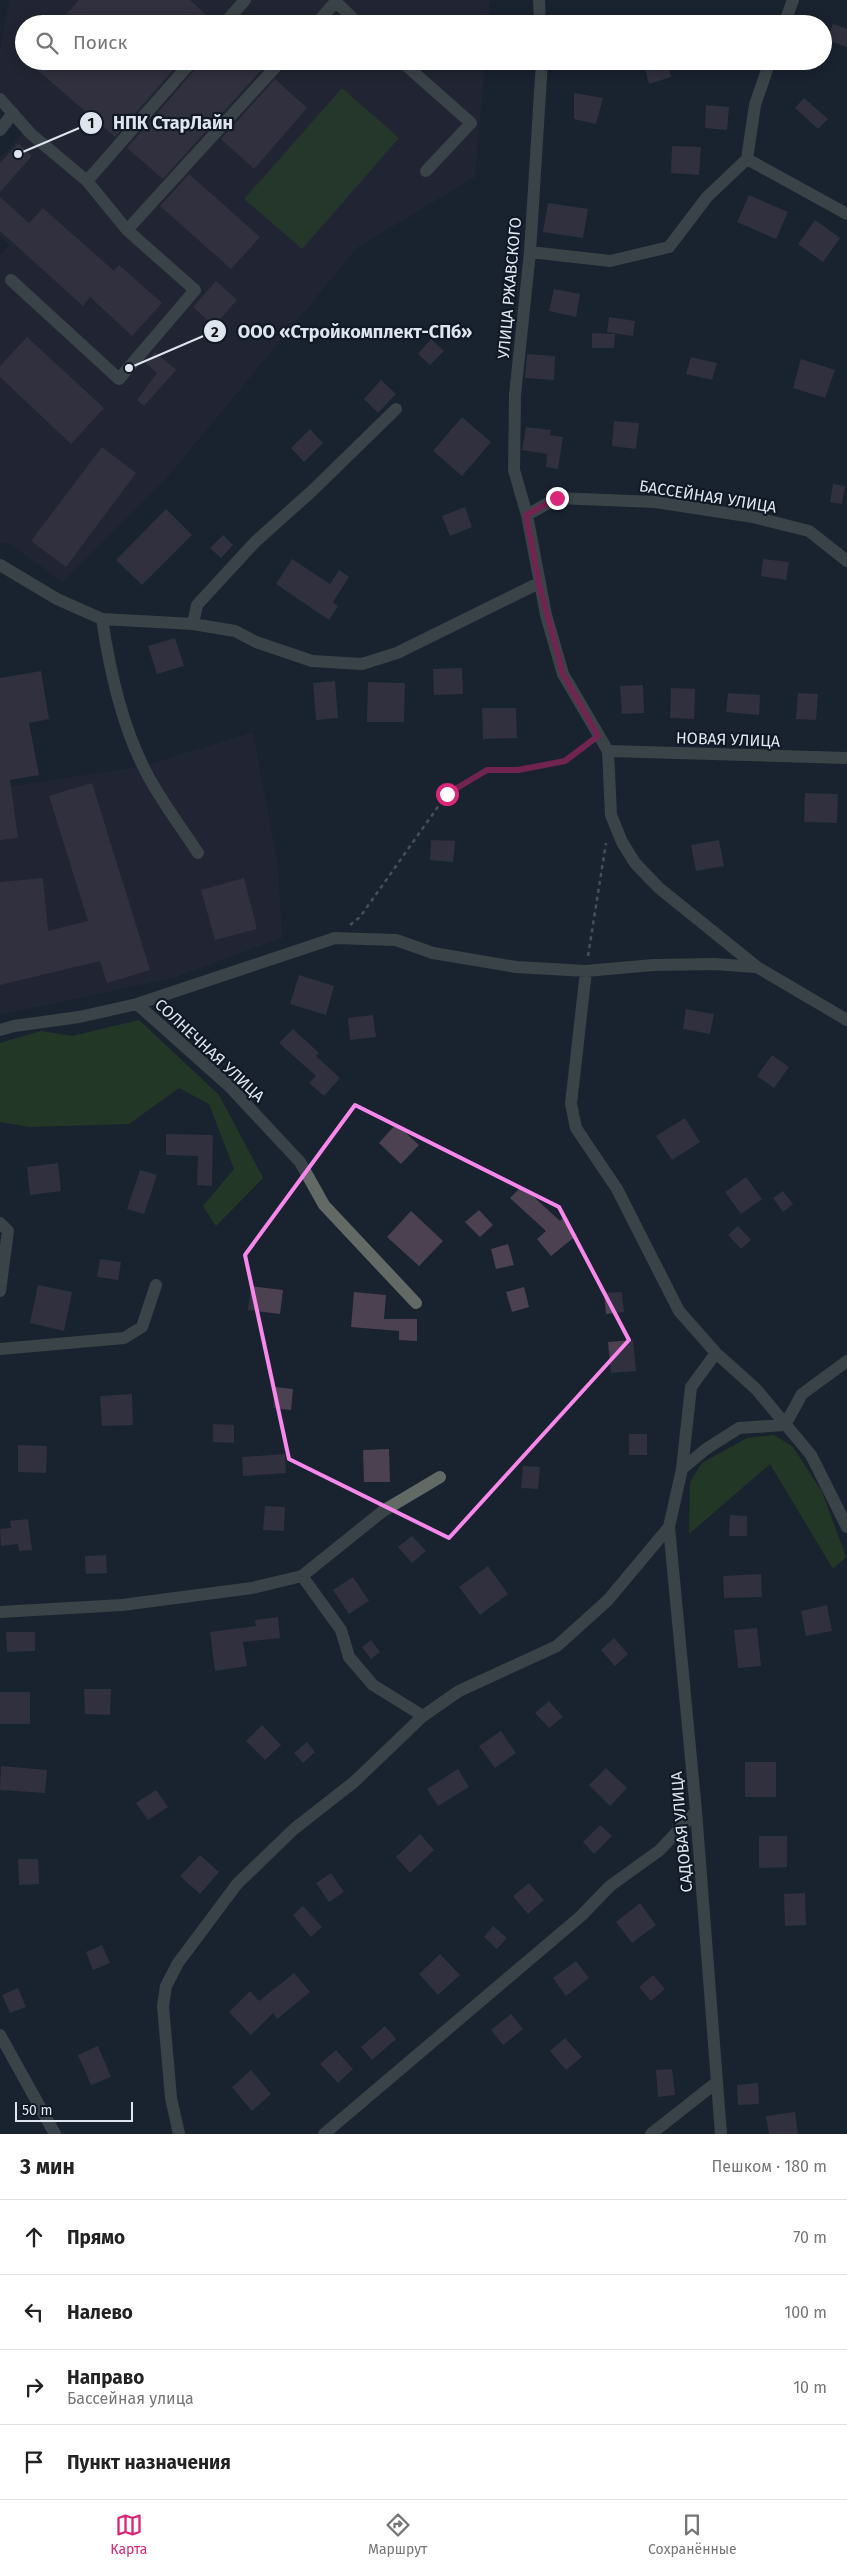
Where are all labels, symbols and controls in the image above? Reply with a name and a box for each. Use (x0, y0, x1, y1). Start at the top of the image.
search box (15, 15, 832, 70)
icon: search (33, 29, 61, 57)
text: Поиск (73, 31, 127, 54)
callout: НПК СтарЛайн (78, 106, 243, 139)
text: НПК СтарЛайн (113, 112, 233, 134)
text: 1 (88, 114, 94, 132)
street label: УЛИЦА РЖАВСКОГО (494, 216, 525, 360)
callout: ООО «Стройкомплект-СПб» (203, 315, 482, 348)
text: ООО «Стройкомплект-СПб» (238, 321, 472, 343)
text: 2 (211, 323, 219, 341)
street label: БАССЕЙНАЯ УЛИЦА (638, 476, 779, 517)
route end (546, 487, 569, 510)
street label: НОВАЯ УЛИЦА (676, 728, 781, 751)
route start (436, 783, 459, 806)
street label: СОЛНЕЧНАЯ УЛИЦА (151, 995, 269, 1107)
street label: САДОВАЯ УЛИЦА (667, 1770, 696, 1893)
scale bar (15, 2099, 132, 2122)
text: 50 m (22, 2102, 53, 2119)
text: 3 мин (20, 2154, 75, 2180)
text: Пешком · 180 m (712, 2157, 827, 2176)
icon: ahead (20, 2223, 48, 2251)
text: Прямо (67, 2226, 125, 2249)
text: 70 m (793, 2228, 827, 2247)
icon: left (20, 2298, 48, 2326)
text: Налево (67, 2301, 133, 2324)
text: 100 m (784, 2303, 827, 2322)
text: Направо (67, 2366, 144, 2389)
icon: right (20, 2373, 48, 2401)
text: 10 m (793, 2378, 827, 2397)
text: Бассейная улица (67, 2389, 194, 2408)
icon: arrive (20, 2448, 48, 2476)
text: Пункт назначения (67, 2451, 231, 2474)
tab: Карта (110, 2511, 147, 2558)
tab: Маршрут (368, 2511, 427, 2558)
tab: Сохранённые (648, 2511, 737, 2558)

